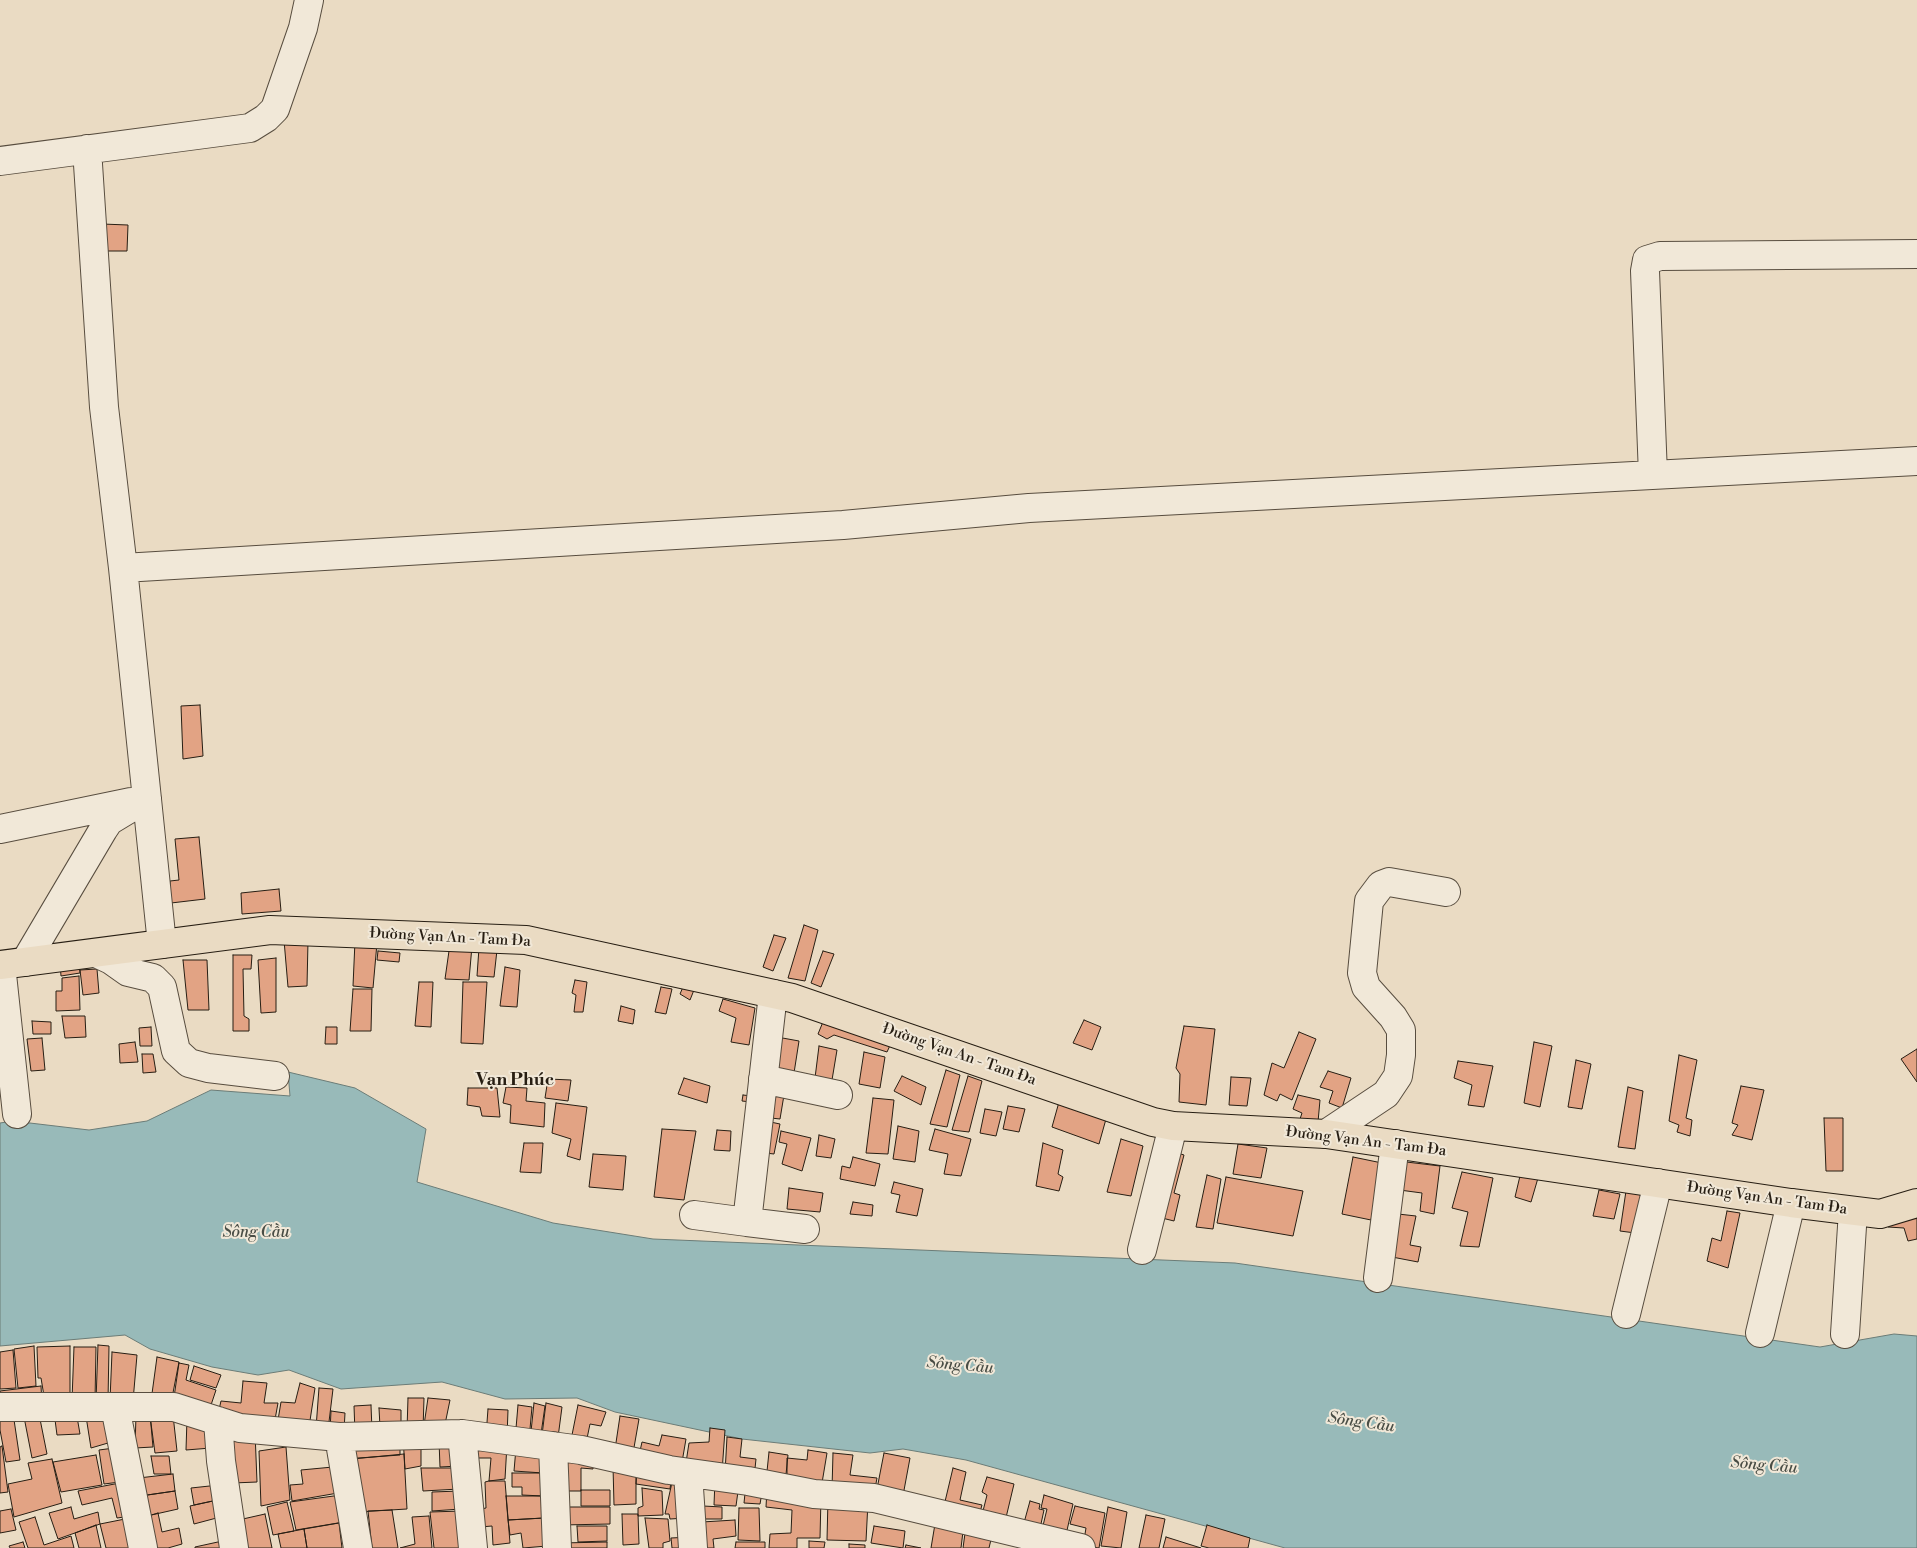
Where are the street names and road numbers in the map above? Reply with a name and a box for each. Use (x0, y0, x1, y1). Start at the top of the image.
street label: Đường Vạn An - Tam Đa (369, 925, 531, 951)
street label: Đường Vạn An - Tam Đa (880, 1020, 1038, 1090)
street label: Đường Vạn An - Tam Đa (1285, 1123, 1447, 1161)
street label: Đường Vạn An - Tam Đa (1686, 1179, 1848, 1219)

